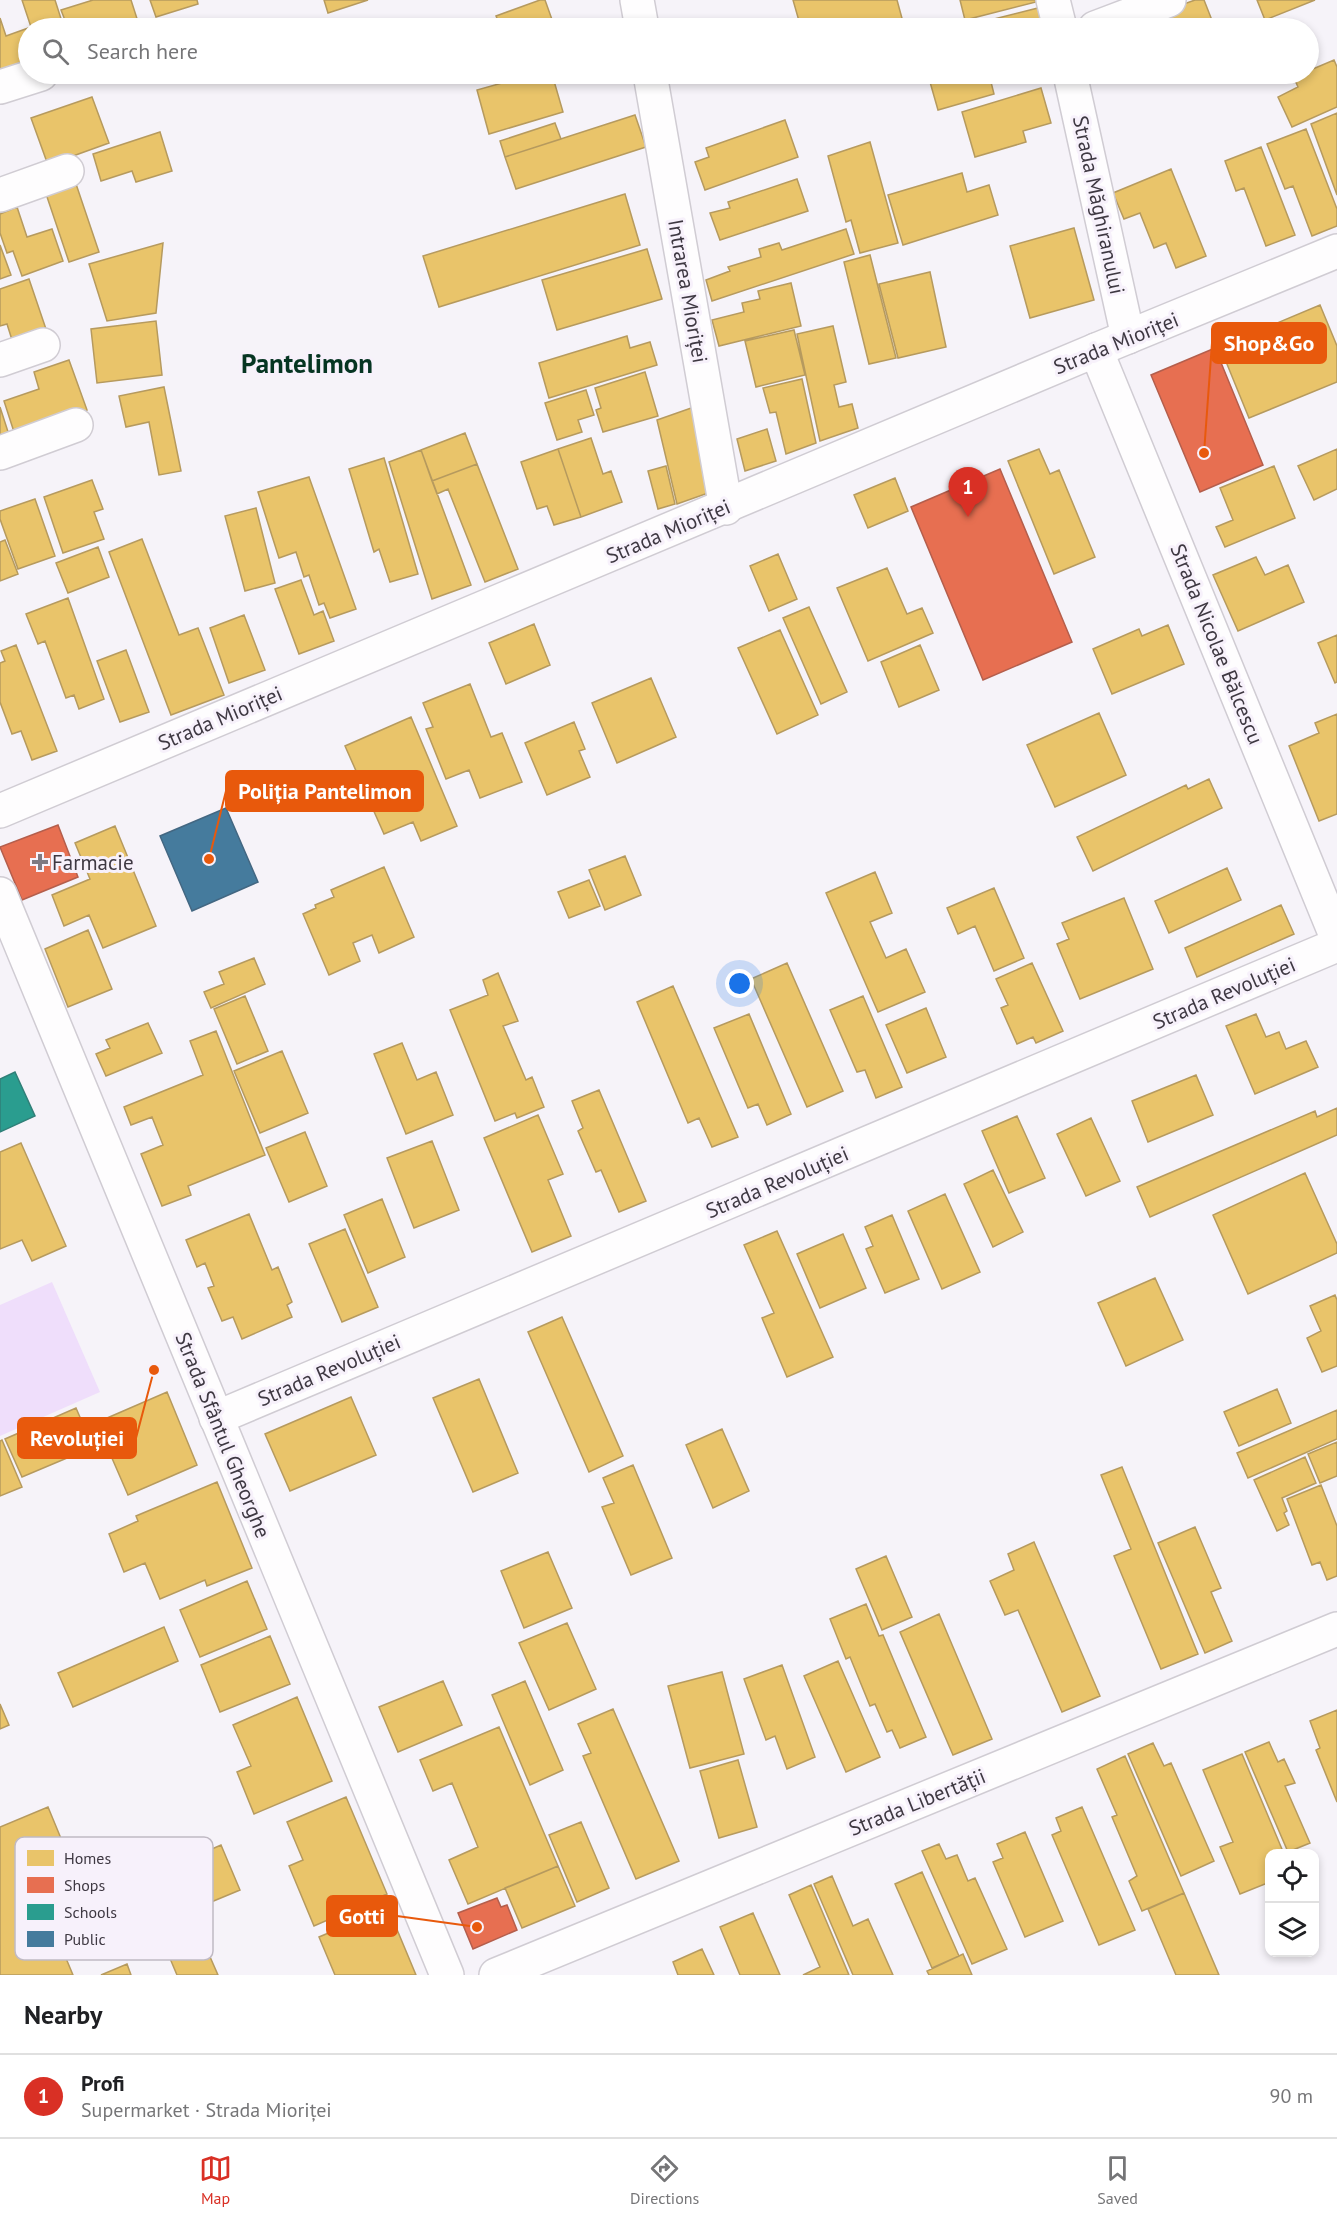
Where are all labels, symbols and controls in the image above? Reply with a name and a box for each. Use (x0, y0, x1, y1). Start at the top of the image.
search box (18, 18, 1319, 84)
icon: search (39, 35, 72, 68)
text: Search here (87, 37, 198, 65)
street label: Strada Măghiranului (1067, 113, 1131, 297)
street label: Intrarea Mioriței (662, 217, 714, 365)
street label: Strada Mioriței (1049, 306, 1183, 380)
callout: Shop&Go (1212, 323, 1326, 363)
text: Shop&Go (1224, 329, 1314, 357)
district label: Pantelimon (241, 346, 373, 380)
pin: 1 (948, 468, 988, 517)
street label: Strada Mioriței (602, 493, 734, 569)
street label: Strada Nicolae Bălcescu (1164, 540, 1270, 748)
street label: Strada Mioriței (154, 680, 286, 756)
callout: Poliția Pantelimon (226, 771, 423, 811)
text: Poliția Pantelimon (238, 777, 412, 805)
place label: Farmacie (52, 849, 134, 876)
marker: Farmacie (33, 855, 47, 869)
street label: Strada Revoluției (1149, 951, 1299, 1035)
your location (725, 969, 754, 998)
street label: Strada Revoluției (702, 1140, 852, 1224)
street label: Strada Sfântul Gheorghe (169, 1328, 277, 1542)
street label: Strada Revoluției (254, 1328, 404, 1412)
callout: Revoluției (18, 1418, 136, 1458)
text: Revoluției (30, 1424, 124, 1452)
street label: Strada Libertății (845, 1762, 989, 1842)
legend (15, 1837, 213, 1960)
text: Homes (64, 1848, 111, 1868)
map controls (1265, 1849, 1319, 1957)
button: locate (1265, 1849, 1319, 1903)
text: Shops (64, 1875, 105, 1895)
callout: Gotti (327, 1896, 397, 1936)
text: Schools (64, 1902, 117, 1922)
text: Gotti (339, 1902, 385, 1930)
button: layers (1265, 1903, 1319, 1957)
text: Public (64, 1929, 106, 1949)
text: Nearby (24, 1998, 102, 2031)
text: Profi (81, 2069, 125, 2097)
text: 1 (38, 2083, 49, 2109)
text: 90 m (1270, 2083, 1313, 2109)
text: Supermarket · Strada Mioriței (81, 2097, 332, 2123)
tab: Map (199, 2152, 232, 2208)
tab: Directions (630, 2152, 699, 2208)
tab: Saved (1097, 2152, 1138, 2208)

